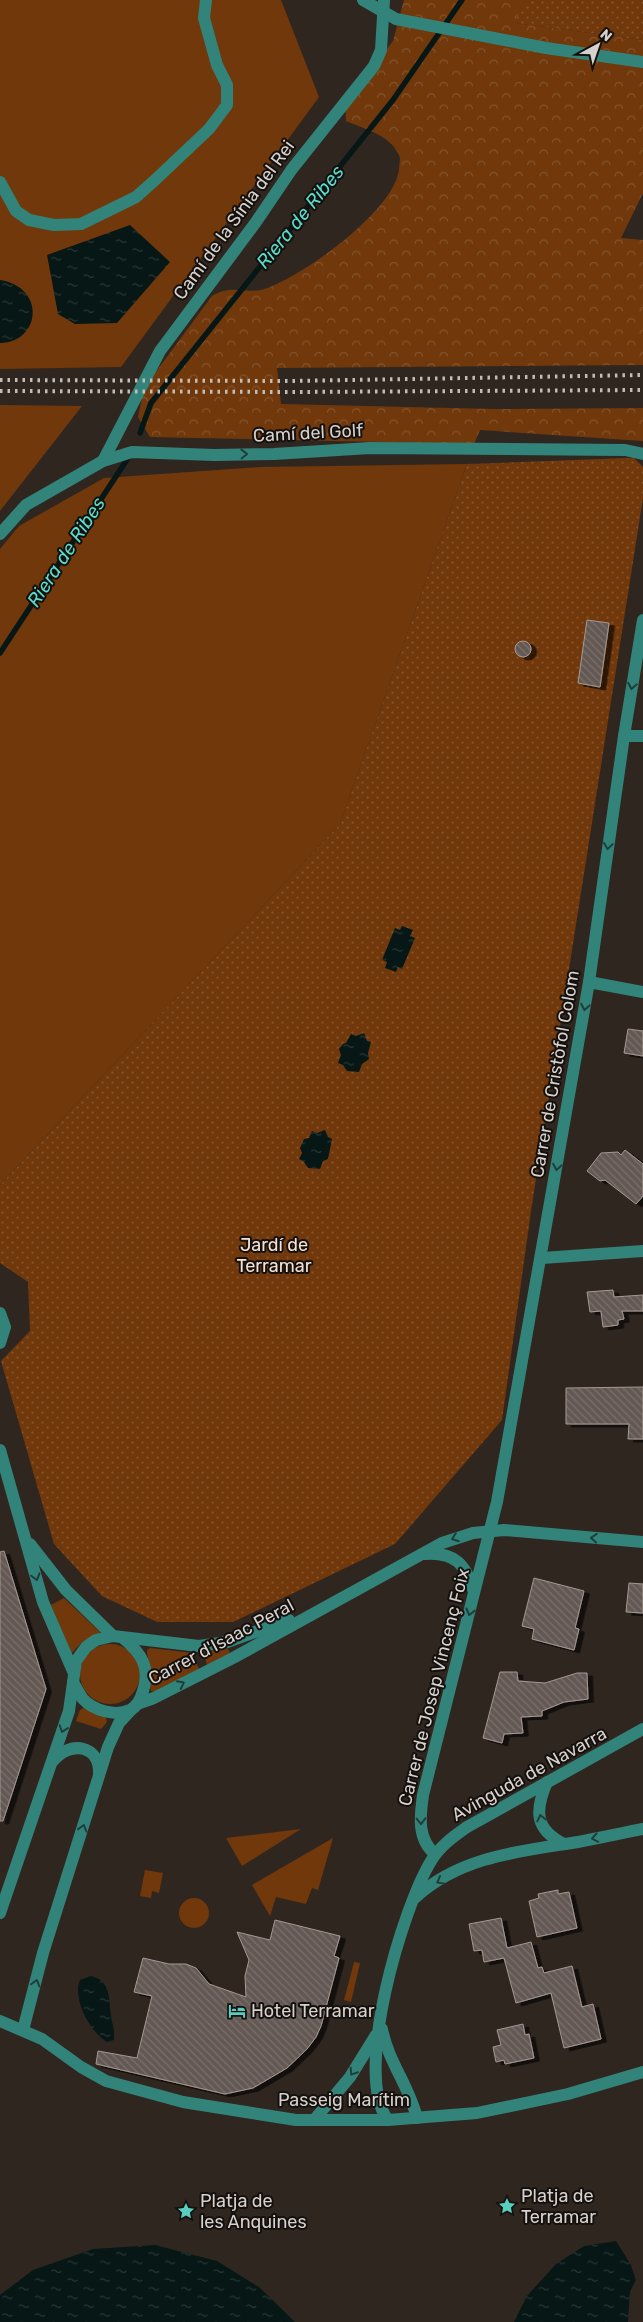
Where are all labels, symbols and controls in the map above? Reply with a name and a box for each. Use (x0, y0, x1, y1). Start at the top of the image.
north arrow (573, 20, 623, 70)
text: N (597, 26, 615, 45)
street label: Camí de la Sínia del Rei (169, 136, 299, 304)
water label: Riera de Ribes (251, 160, 349, 273)
street label: Camí del Golf (252, 419, 364, 447)
one-way arrow (241, 449, 249, 459)
water label: Riera de Ribes (22, 493, 110, 611)
one-way arrow (627, 682, 638, 690)
one-way arrow (603, 843, 614, 851)
street label: Carrer de Cristòfol Colom (526, 969, 584, 1179)
one-way arrow (580, 1003, 590, 1011)
one-way arrow (553, 1163, 563, 1172)
park label: Jardí de Terramar (236, 1234, 312, 1277)
one-way arrow (451, 1532, 460, 1542)
one-way arrow (590, 1532, 598, 1543)
street label: Carrer de Josep Vincenç Foix (394, 1566, 474, 1808)
one-way arrow (30, 1573, 40, 1581)
street label: Carrer d'Isaac Peral (144, 1594, 298, 1690)
one-way arrow (465, 1608, 476, 1617)
one-way arrow (176, 1680, 185, 1690)
street label: Avinguda de Navarra (448, 1722, 610, 1826)
one-way arrow (58, 1724, 68, 1733)
one-way arrow (536, 1813, 547, 1822)
one-way arrow (416, 1818, 426, 1825)
one-way arrow (77, 1824, 87, 1832)
one-way arrow (591, 1833, 600, 1843)
one-way arrow (436, 1874, 445, 1884)
one-way arrow (30, 1979, 40, 1988)
place label: Hotel Terramar (251, 2000, 375, 2022)
hotel icon: Hotel Terramar (227, 2001, 247, 2021)
one-way arrow (350, 2067, 359, 2076)
street label: Passeig Marítim (278, 2089, 410, 2111)
place label: Platja de Terramar (521, 2185, 596, 2228)
place label: Platja de les Anquines (200, 2190, 307, 2233)
place icon: Platja de Terramar (497, 2196, 517, 2216)
place icon: Platja de les Anquines (176, 2201, 196, 2221)

